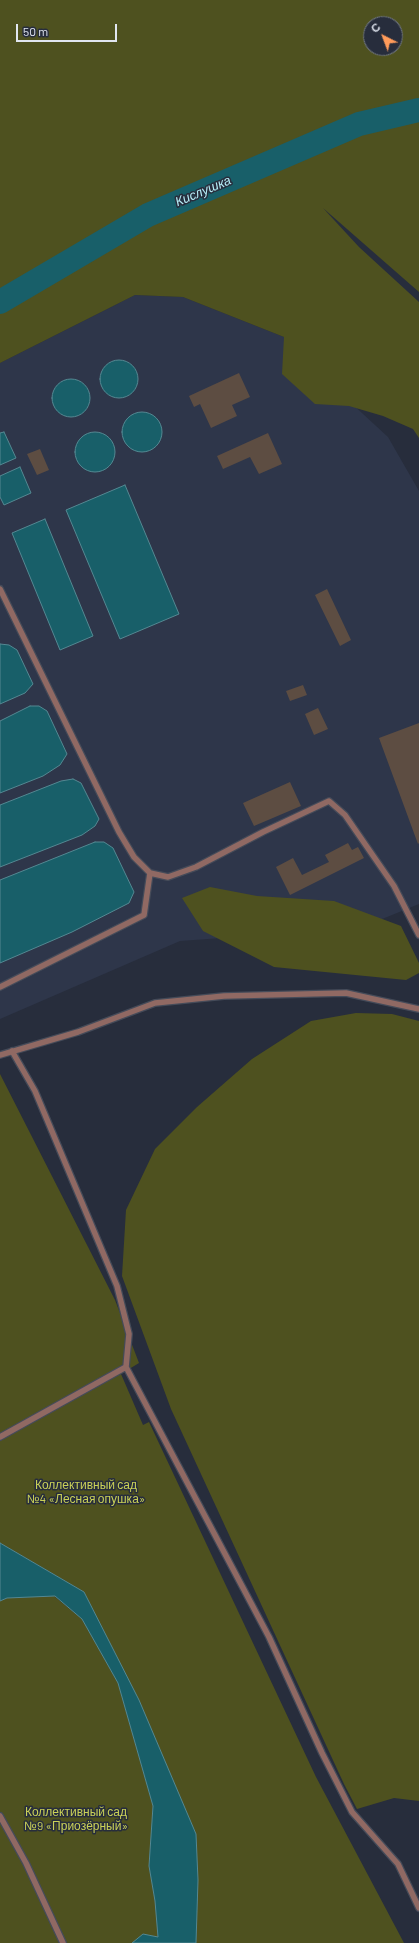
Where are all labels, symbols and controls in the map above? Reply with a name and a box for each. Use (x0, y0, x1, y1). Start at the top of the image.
scale bar (18, 16, 119, 42)
north arrow (363, 16, 403, 56)
text: С (368, 20, 383, 35)
text: 50 m (23, 24, 48, 38)
water label: Кислушка (173, 172, 233, 210)
park label: Коллективный сад №4 «Лесная опушка» (27, 1478, 145, 1506)
park label: Коллективный сад №9 «Приозёрный» (24, 1805, 128, 1833)

